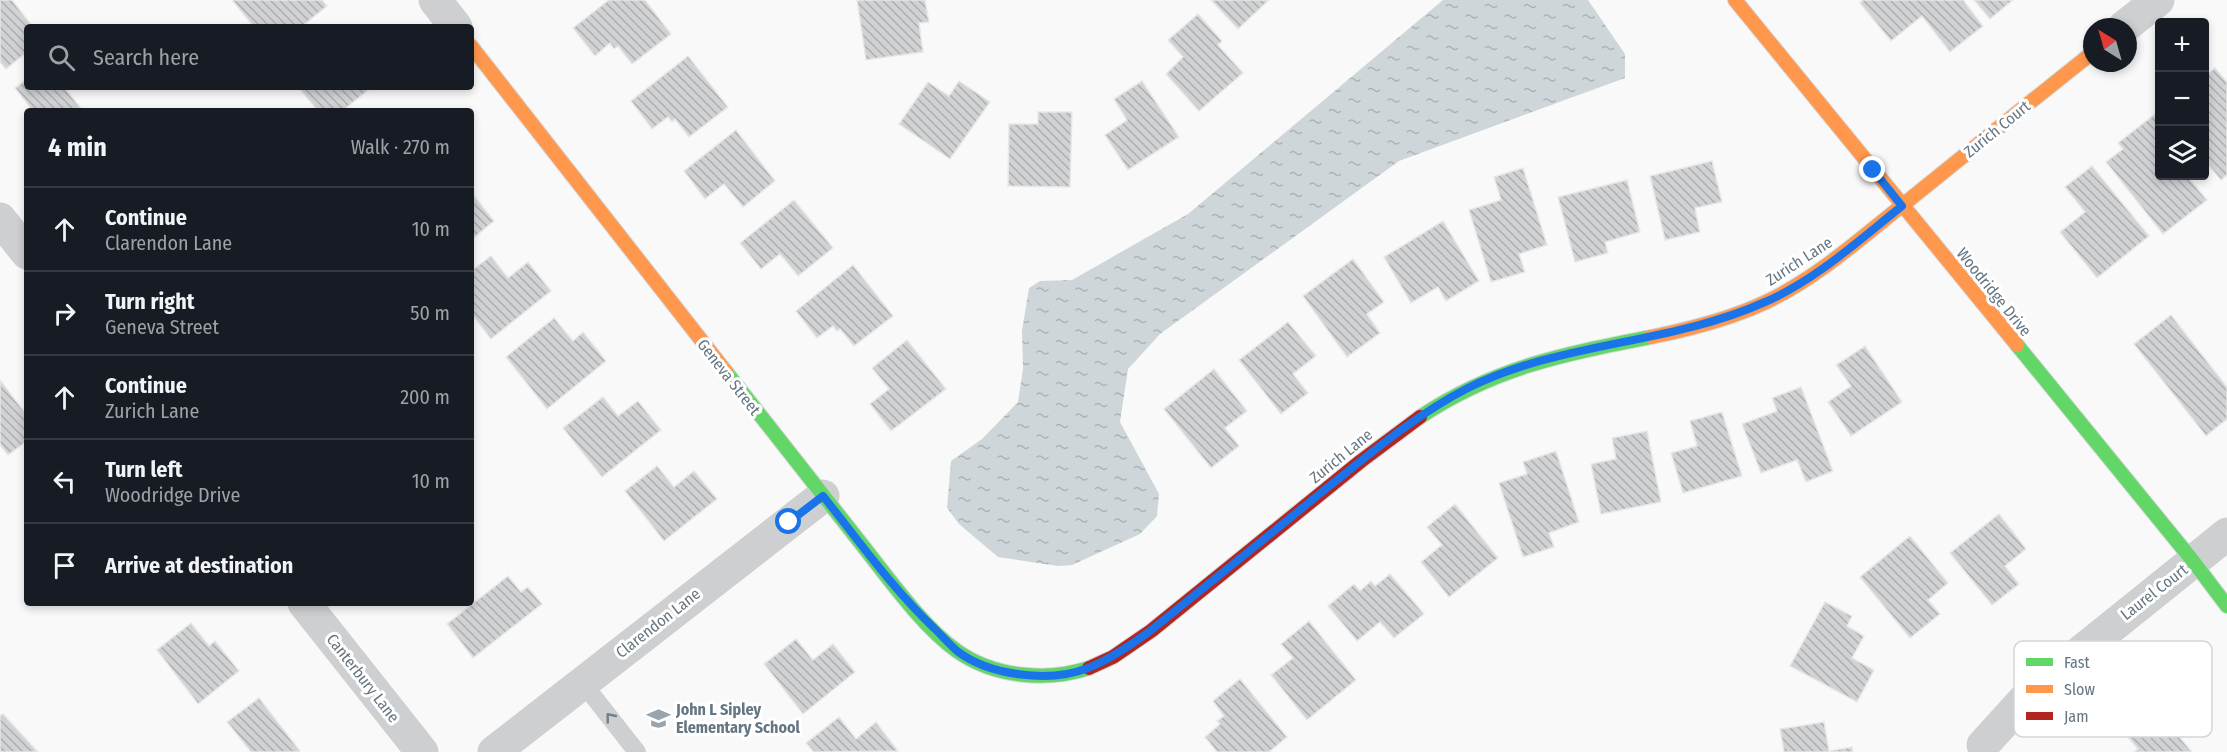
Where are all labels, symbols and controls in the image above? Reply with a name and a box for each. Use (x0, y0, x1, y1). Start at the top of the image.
north arrow (2083, 18, 2137, 72)
map controls (2155, 18, 2209, 180)
button: + (2155, 18, 2209, 72)
search box (24, 24, 474, 90)
icon: search (45, 41, 78, 74)
text: Search here (93, 44, 199, 71)
button: − (2155, 72, 2209, 126)
street label: Zurich Court (1960, 96, 2035, 161)
button: layers (2155, 126, 2209, 180)
text: 4 min (48, 132, 107, 163)
text: Walk · 270 m (351, 135, 450, 159)
route end (1859, 156, 1885, 182)
text: Continue (105, 204, 187, 231)
icon: ahead (48, 213, 81, 246)
text: 10 m (412, 217, 450, 241)
text: Clarendon Lane (105, 231, 232, 255)
street label: Zurich Lane (1762, 232, 1836, 290)
street label: Woodridge Drive (1953, 244, 2035, 340)
text: Turn right (105, 288, 194, 315)
icon: right (48, 297, 81, 330)
text: 50 m (410, 301, 450, 325)
text: Geneva Street (105, 315, 219, 339)
street label: Geneva Street (693, 335, 765, 419)
text: Continue (105, 372, 187, 399)
icon: ahead (48, 381, 81, 414)
text: 200 m (400, 385, 450, 409)
text: Zurich Lane (105, 399, 199, 423)
street label: Zurich Lane (1306, 425, 1376, 487)
text: Turn left (105, 456, 183, 483)
icon: left (48, 465, 81, 498)
text: 10 m (412, 469, 450, 493)
text: Woodridge Drive (105, 483, 240, 507)
route start (775, 508, 801, 534)
icon: arrive (48, 549, 81, 582)
text: Arrive at destination (105, 552, 293, 579)
street label: Laurel Court (2117, 560, 2192, 624)
street label: Clarendon Lane (612, 584, 704, 662)
street label: Canterbury Lane (323, 630, 404, 726)
legend (2014, 641, 2212, 737)
text: Fast (2064, 653, 2091, 672)
text: Slow (2064, 680, 2095, 699)
place label: John L Sipley Elementary School (675, 700, 801, 737)
school or university icon: John L Sipley Elementary School (645, 705, 671, 731)
text: Jam (2064, 707, 2089, 726)
one-way arrow (607, 713, 618, 724)

